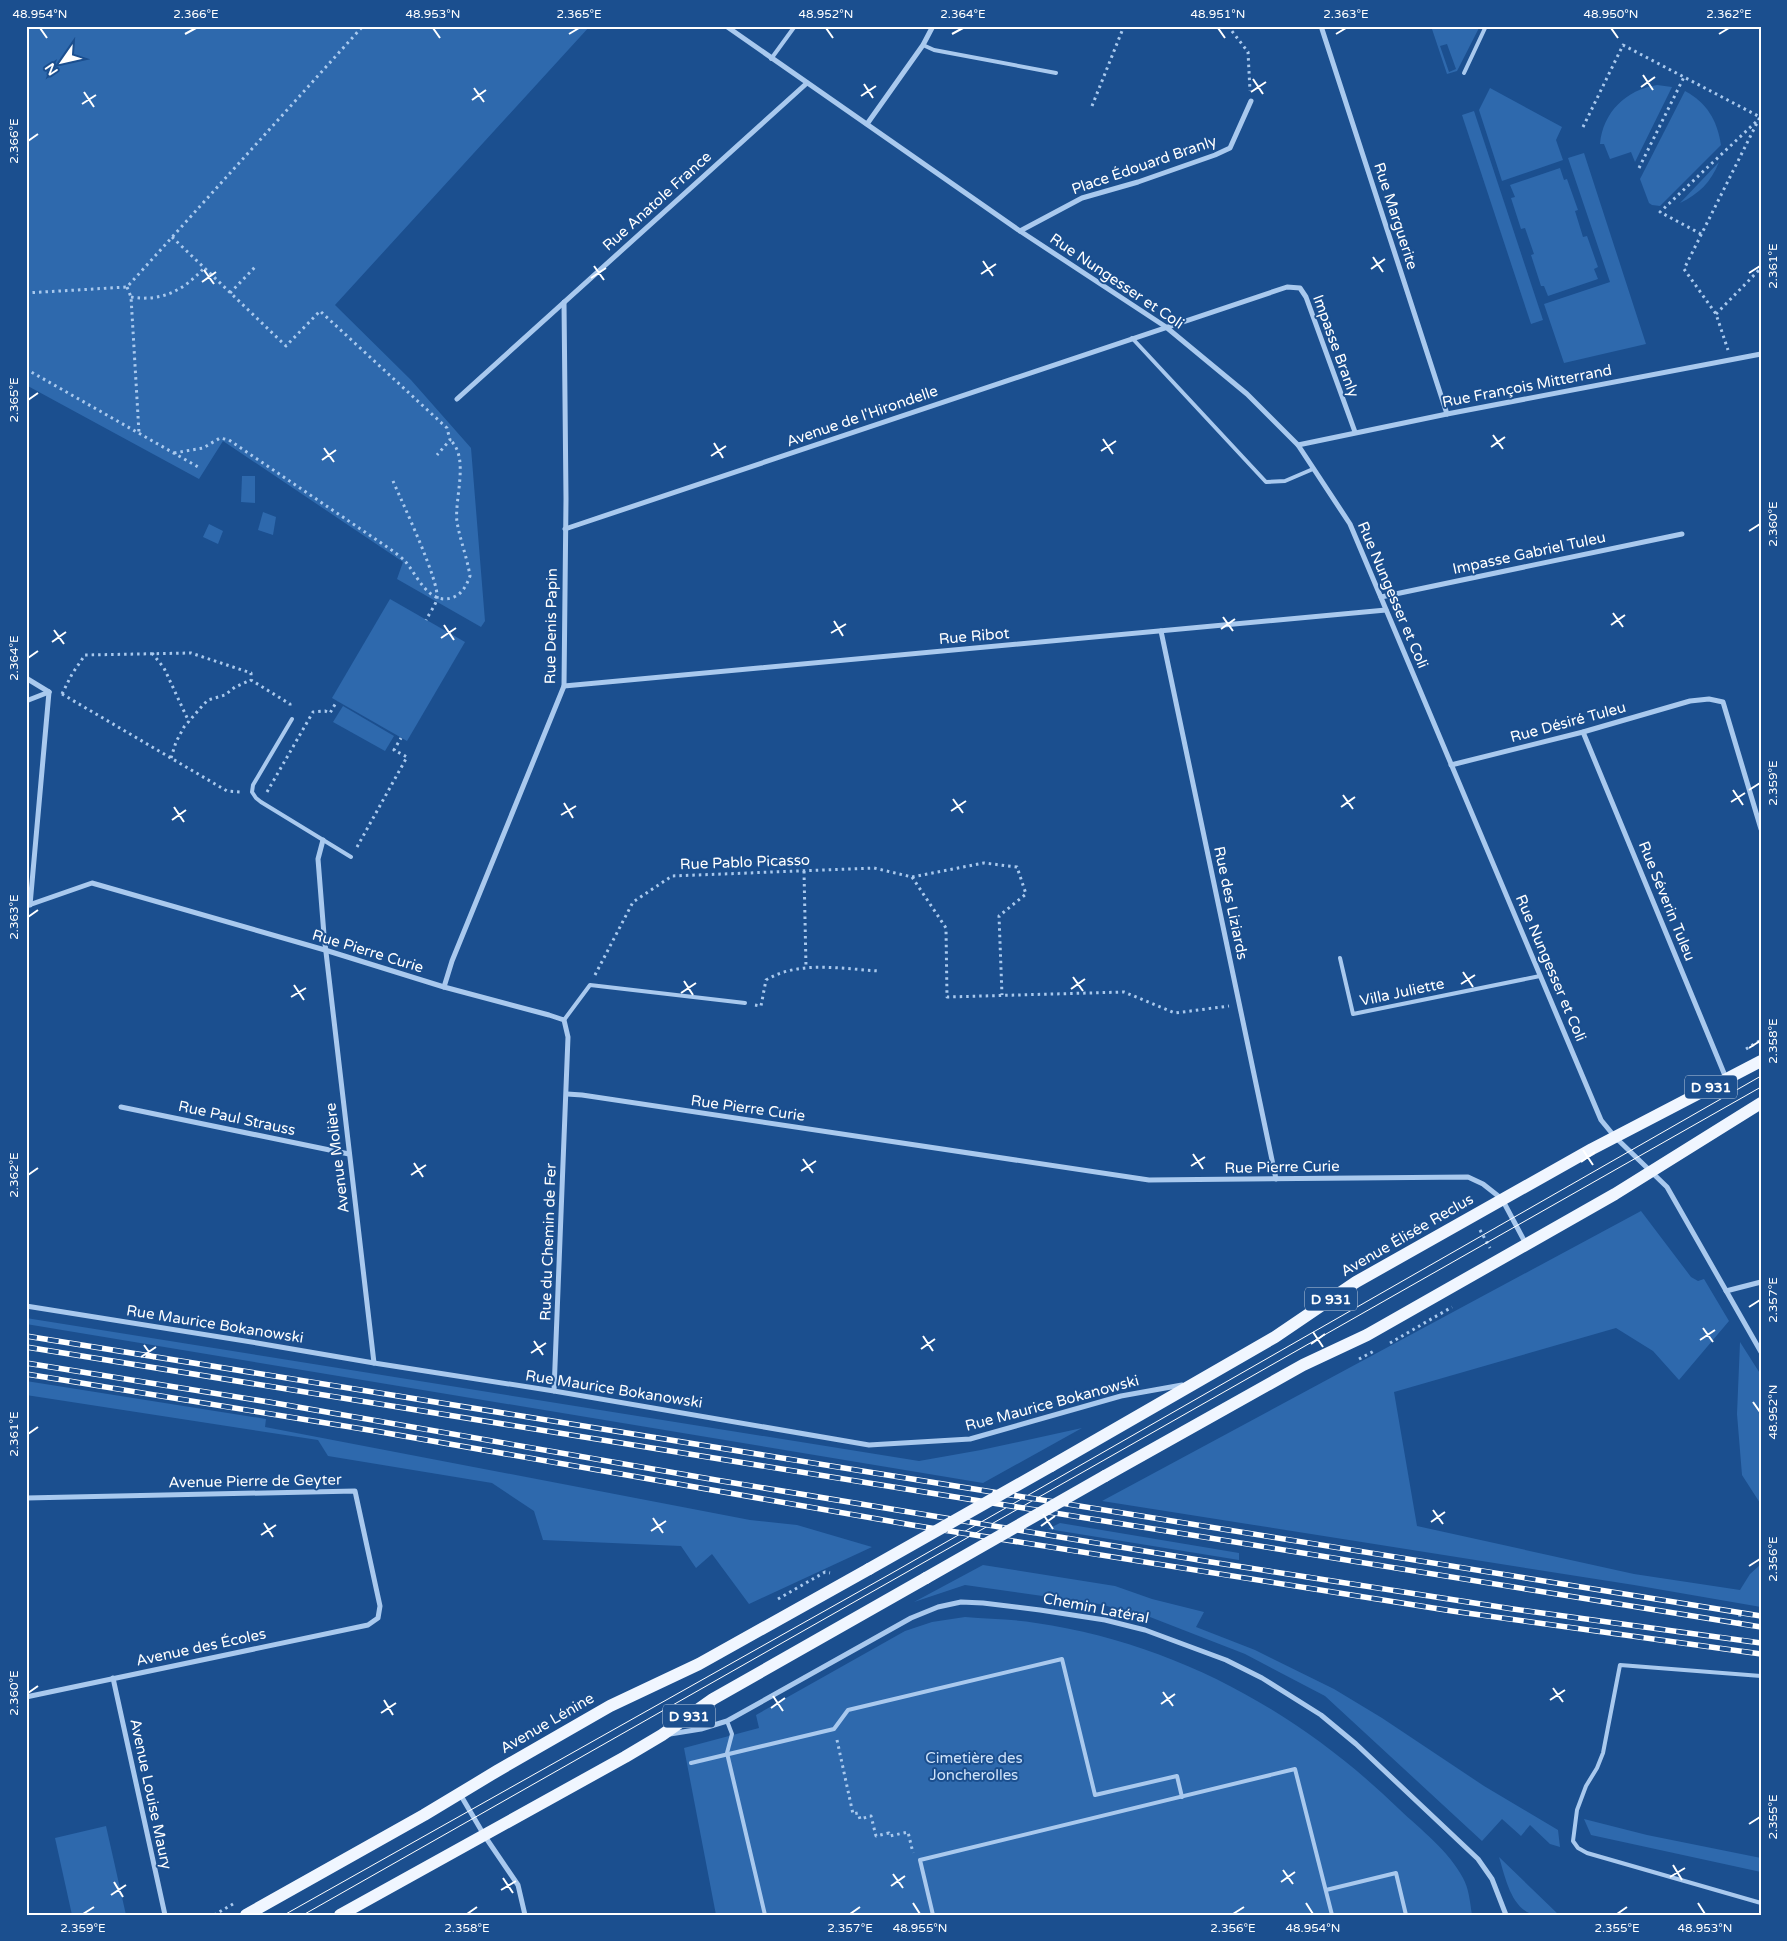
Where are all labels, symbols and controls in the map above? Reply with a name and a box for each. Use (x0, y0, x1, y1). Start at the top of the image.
text: 48.954°N (13, 7, 67, 21)
text: 2.366°E (173, 7, 219, 21)
text: 48.953°N (406, 7, 460, 21)
text: 2.365°E (556, 7, 602, 21)
text: 48.952°N (799, 7, 853, 21)
text: 2.364°E (940, 7, 986, 21)
text: 48.951°N (1191, 7, 1245, 21)
text: 2.363°E (1323, 7, 1369, 21)
text: 48.950°N (1584, 7, 1638, 21)
text: 2.362°E (1706, 7, 1752, 21)
north arrow (38, 38, 88, 88)
text: N (41, 60, 62, 78)
text: 2.366°E (7, 118, 21, 164)
street label: Place Édouard Branly (1069, 132, 1219, 198)
street label: Rue Anatole France (599, 147, 715, 255)
street label: Rue Marguerite (1370, 160, 1422, 272)
street label: Rue Nungesser et Coli (1047, 229, 1187, 333)
text: 2.361°E (1766, 243, 1780, 289)
street label: Impasse Branly (1309, 292, 1363, 400)
street label: Rue François Mitterrand (1441, 361, 1613, 411)
text: 2.365°E (7, 377, 21, 423)
street label: Avenue de l'Hirondelle (784, 382, 940, 450)
text: 2.360°E (1766, 501, 1780, 547)
street label: Rue Nungesser et Coli (1354, 519, 1432, 671)
street label: Impasse Gabriel Tuleu (1451, 528, 1607, 578)
street label: Rue Denis Papin (541, 568, 561, 684)
street label: Rue Ribot (938, 624, 1010, 648)
text: 2.364°E (7, 635, 21, 681)
street label: Rue Désiré Tuleu (1508, 698, 1628, 746)
text: 2.359°E (1766, 760, 1780, 806)
street label: Rue Séverin Tuleu (1635, 839, 1699, 963)
street label: Rue des Liziards (1210, 845, 1252, 961)
street label: Rue Pablo Picasso (680, 851, 810, 873)
street label: Rue Nungesser et Coli (1512, 892, 1590, 1044)
text: 2.363°E (7, 894, 21, 940)
street label: Rue Pierre Curie (310, 926, 426, 976)
street label: Villa Juliette (1358, 974, 1446, 1010)
text: 2.358°E (1766, 1018, 1780, 1064)
road number: D 931 (1685, 1076, 1737, 1098)
street label: Rue Pierre Curie (690, 1091, 806, 1125)
street label: Rue Paul Strauss (177, 1097, 297, 1139)
street label: Avenue Molière (321, 1102, 353, 1214)
text: 2.362°E (7, 1152, 21, 1198)
street label: Rue Pierre Curie (1224, 1157, 1340, 1177)
street label: Rue du Chemin de Fer (536, 1163, 560, 1321)
street label: Avenue Élisée Reclus (1338, 1190, 1476, 1280)
text: 2.357°E (1766, 1277, 1780, 1323)
road number: D 931 (1305, 1288, 1357, 1310)
street label: Rue Maurice Bokanowski (125, 1301, 305, 1347)
street label: Rue Maurice Bokanowski (524, 1366, 704, 1412)
street label: Rue Maurice Bokanowski (963, 1371, 1141, 1435)
text: 48.952°N (1766, 1385, 1780, 1439)
text: 2.361°E (7, 1411, 21, 1457)
street label: Avenue Pierre de Geyter (168, 1470, 342, 1492)
text: 2.356°E (1766, 1536, 1780, 1582)
street label: Chemin Latéral (1042, 1589, 1150, 1627)
street label: Avenue des Écoles (134, 1624, 268, 1670)
text: 2.360°E (7, 1670, 21, 1716)
street label: Avenue Lénine (497, 1689, 597, 1757)
road number: D 931 (663, 1704, 715, 1728)
street label: Avenue Louise Maury (126, 1717, 176, 1871)
park label: Cimetière des Joncherolles (925, 1749, 1023, 1784)
text: 2.355°E (1766, 1794, 1780, 1840)
text: 2.359°E (60, 1921, 106, 1935)
text: 2.358°E (444, 1921, 490, 1935)
text: 2.357°E (827, 1921, 873, 1935)
text: 48.955°N (893, 1921, 947, 1935)
text: 2.356°E (1210, 1921, 1256, 1935)
text: 48.954°N (1286, 1921, 1340, 1935)
text: 2.355°E (1594, 1921, 1640, 1935)
text: 48.953°N (1678, 1921, 1732, 1935)

